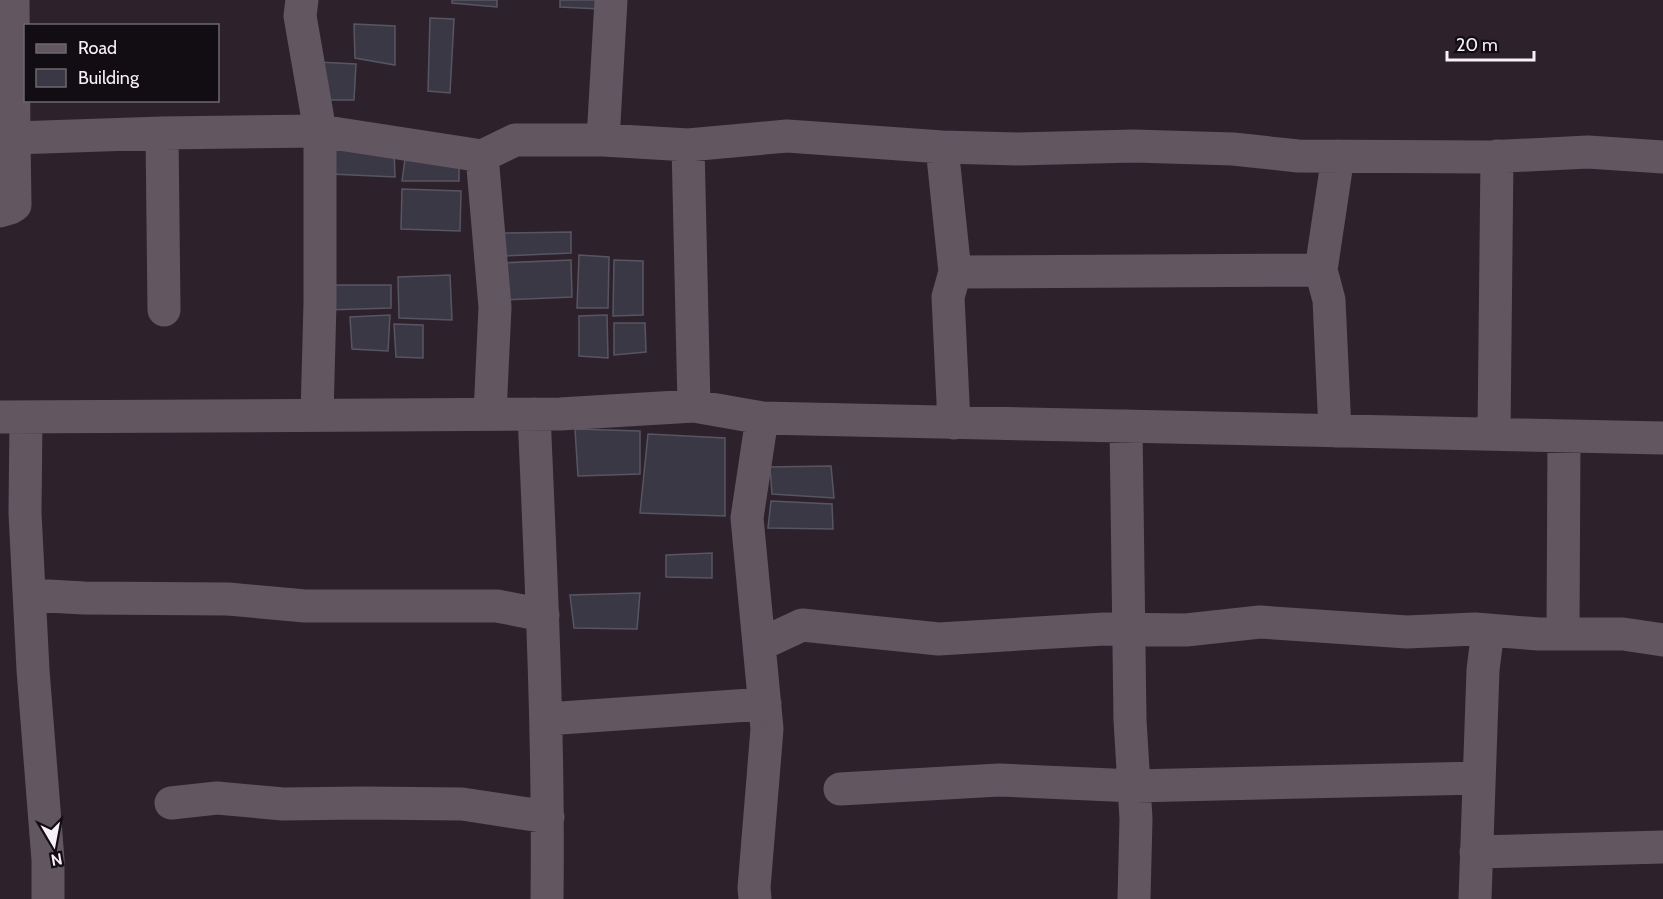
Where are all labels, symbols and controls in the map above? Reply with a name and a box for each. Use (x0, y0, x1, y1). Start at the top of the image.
legend (24, 24, 219, 102)
scale bar (1447, 24, 1534, 62)
text: 20 m (1456, 34, 1498, 56)
text: Road (78, 37, 117, 59)
text: Building (78, 67, 140, 89)
north arrow (24, 815, 84, 875)
text: N (49, 849, 64, 870)

